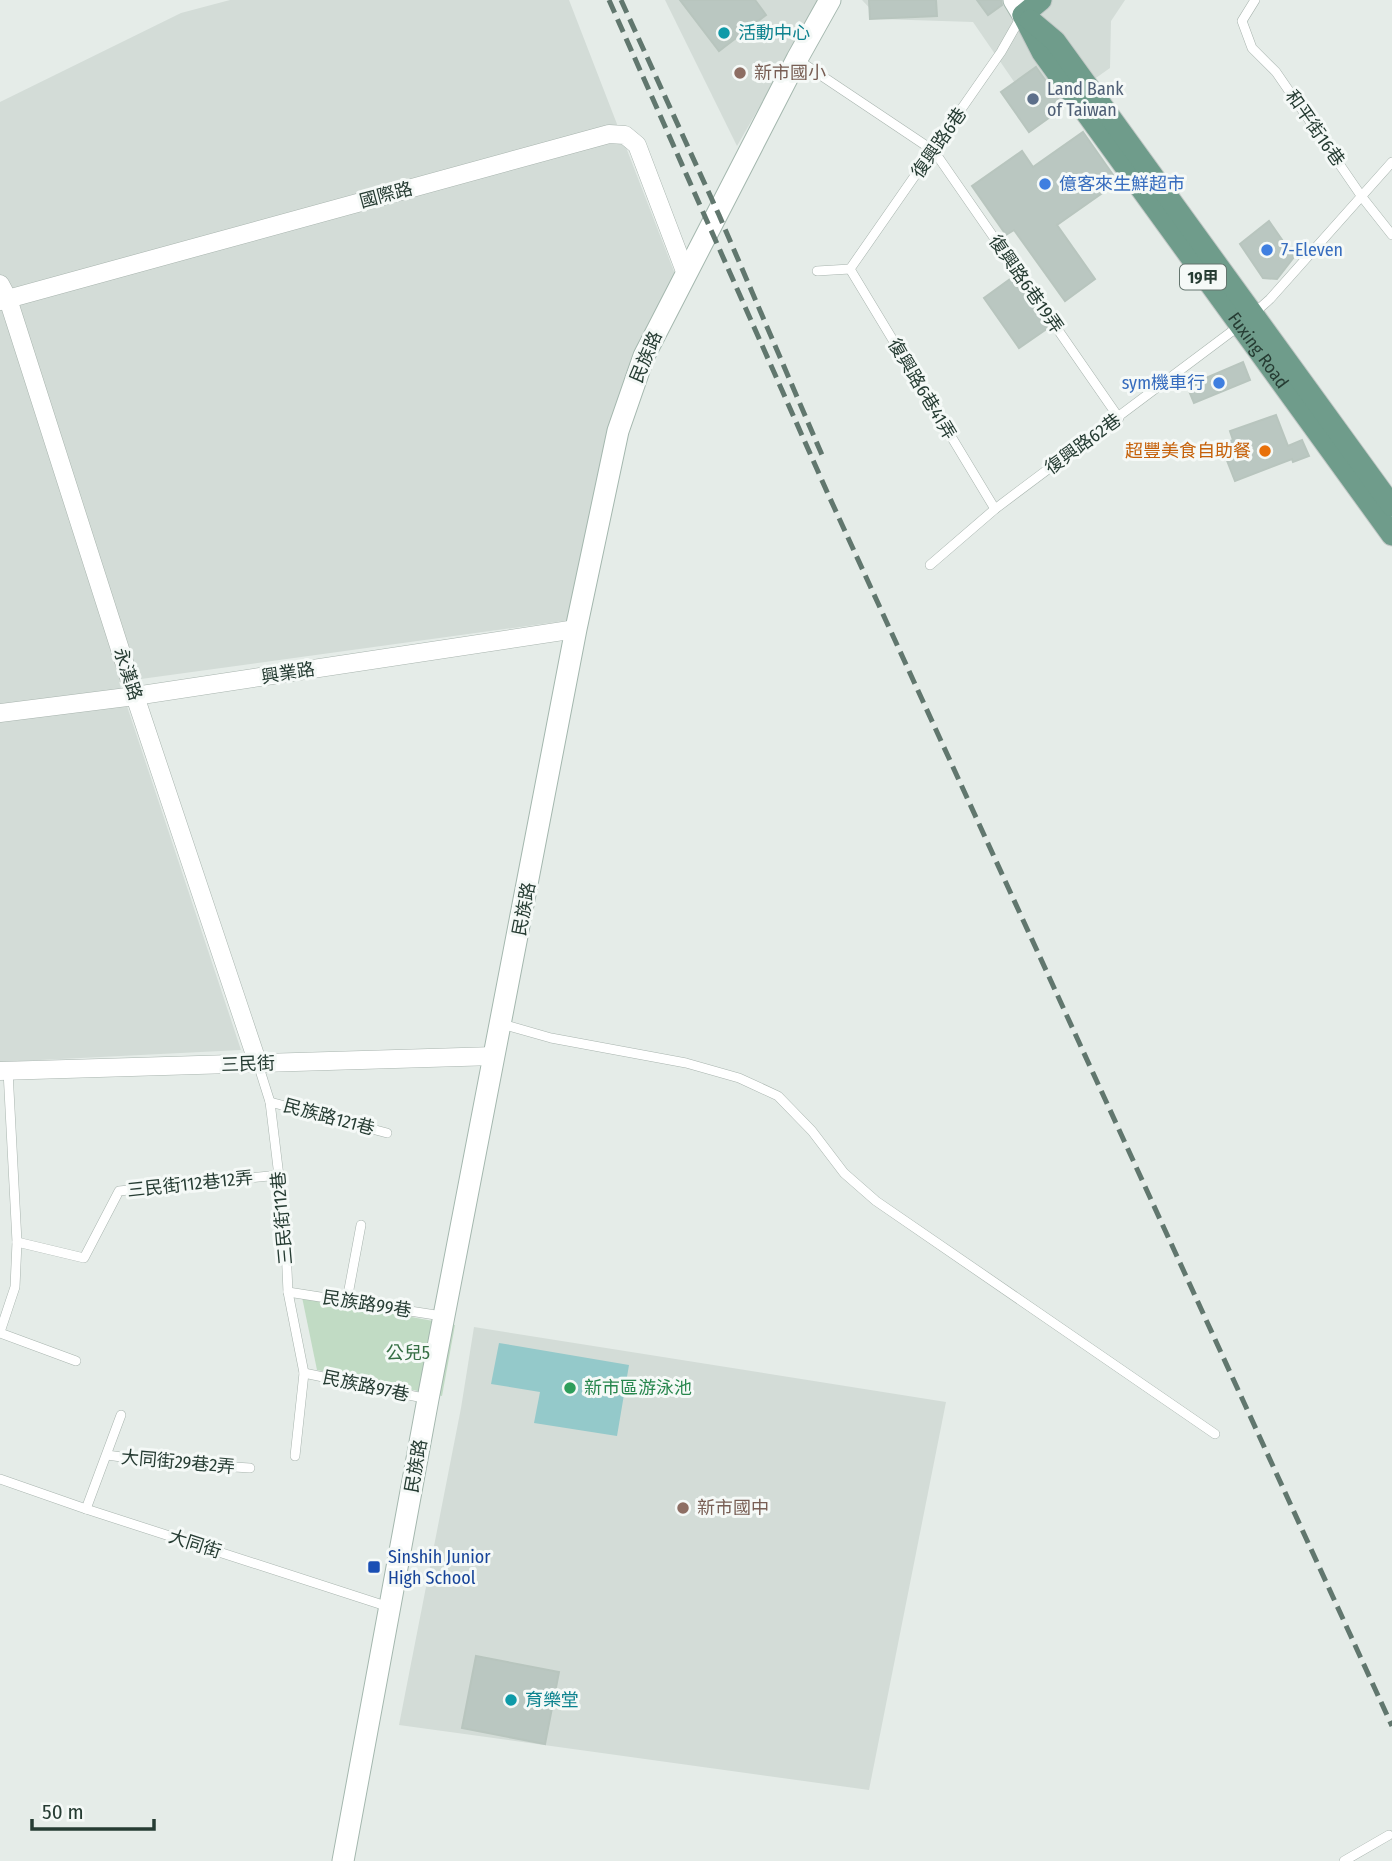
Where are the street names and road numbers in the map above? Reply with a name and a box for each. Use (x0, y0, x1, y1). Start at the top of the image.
street label: 和平街16巷 (1281, 86, 1349, 170)
street label: 復興路6巷 (907, 104, 971, 182)
street label: 國際路 (357, 177, 415, 213)
street label: 復興路6巷19弄 (984, 231, 1068, 337)
road number: 19甲 (1180, 264, 1226, 290)
street label: Fuxing Road (1223, 308, 1293, 393)
street label: 民族路 (625, 328, 667, 386)
street label: 復興路6巷41弄 (883, 335, 961, 443)
street label: 復興路62巷 (1041, 409, 1125, 479)
street label: 永漢路 (109, 645, 147, 703)
street label: 興業路 (260, 658, 316, 688)
street label: 民族路 (508, 880, 540, 938)
street label: 三民街 (221, 1052, 275, 1076)
street label: 民族路121巷 (281, 1094, 377, 1140)
street label: 三民街112巷12弄 (126, 1166, 254, 1202)
street label: 三民街112巷 (267, 1170, 297, 1266)
street label: 民族路99巷 (321, 1286, 413, 1322)
street label: 民族路97巷 (321, 1366, 411, 1406)
street label: 民族路 (400, 1438, 432, 1494)
street label: 大同街29巷2弄 (120, 1446, 236, 1478)
street label: 大同街 (166, 1525, 224, 1563)

